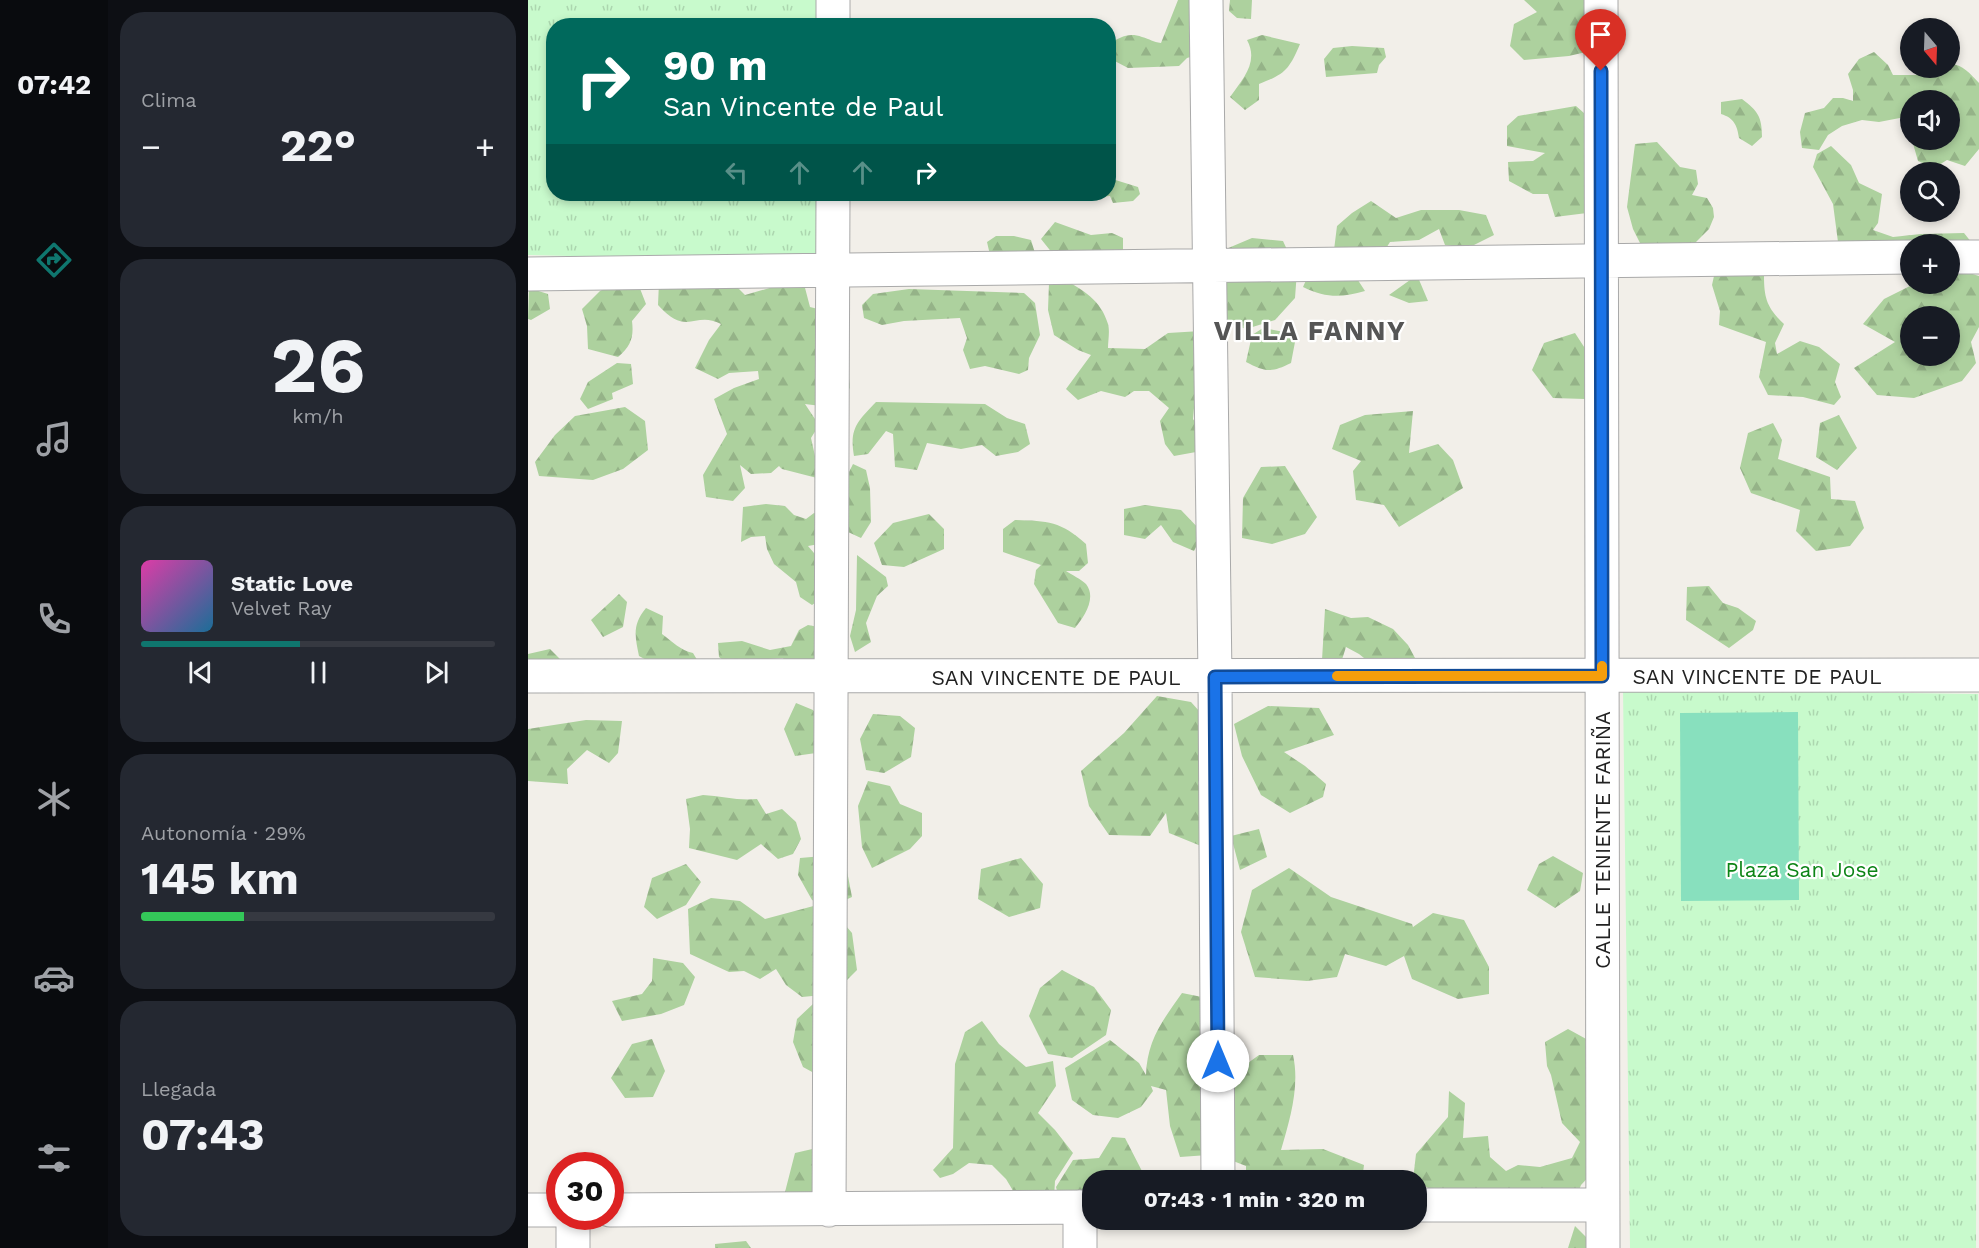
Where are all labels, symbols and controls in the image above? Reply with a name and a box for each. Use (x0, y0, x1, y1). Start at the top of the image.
pin (1575, 9, 1626, 71)
icon: arrive (1584, 18, 1617, 51)
north arrow (1900, 18, 1960, 78)
map controls (1900, 18, 1960, 366)
text: 90 m (663, 41, 767, 90)
icon: right (564, 42, 642, 120)
text: 07:42 (17, 69, 91, 101)
text: Clima (141, 88, 197, 112)
button: sound (1900, 90, 1960, 150)
text: San Vincente de Paul (663, 91, 943, 123)
text: 22° (280, 119, 356, 172)
text: − (141, 127, 161, 166)
text: + (475, 127, 495, 166)
icon: left (720, 156, 753, 189)
icon: ahead (783, 156, 816, 189)
icon: ahead (846, 156, 879, 189)
icon: right (909, 156, 942, 189)
button: search (1900, 162, 1960, 222)
button: + (1900, 234, 1960, 294)
icon: directions (33, 239, 75, 281)
button: − (1900, 306, 1960, 366)
district label: VILLA FANNY (1214, 315, 1406, 347)
text: 26 (271, 319, 365, 411)
text: km/h (292, 404, 344, 428)
icon: music (33, 418, 75, 460)
text: Static Love (231, 571, 353, 596)
text: Velvet Ray (231, 596, 332, 620)
icon: phone (33, 598, 75, 640)
icon: previous (184, 656, 217, 689)
icon: pause (302, 656, 335, 689)
icon: next (420, 656, 453, 689)
street label: SAN VINCENTE DE PAUL (1632, 664, 1882, 689)
street label: SAN VINCENTE DE PAUL (931, 665, 1181, 690)
street label: CALLE TENIENTE FARIÑA (1590, 711, 1615, 969)
icon: climate (33, 778, 75, 820)
text: Autonomía · 29% (141, 821, 306, 845)
text: 145 km (141, 852, 299, 905)
park label: Plaza San Jose (1725, 857, 1879, 882)
icon: car (33, 957, 75, 999)
position arrow (1186, 1029, 1250, 1093)
text: Llegada (141, 1077, 216, 1101)
text: 07:43 (141, 1108, 265, 1161)
icon: filters (33, 1137, 75, 1179)
speed limit sign: 30 (546, 1152, 624, 1230)
text: 07:43 · 1 min · 320 m (1144, 1187, 1365, 1212)

